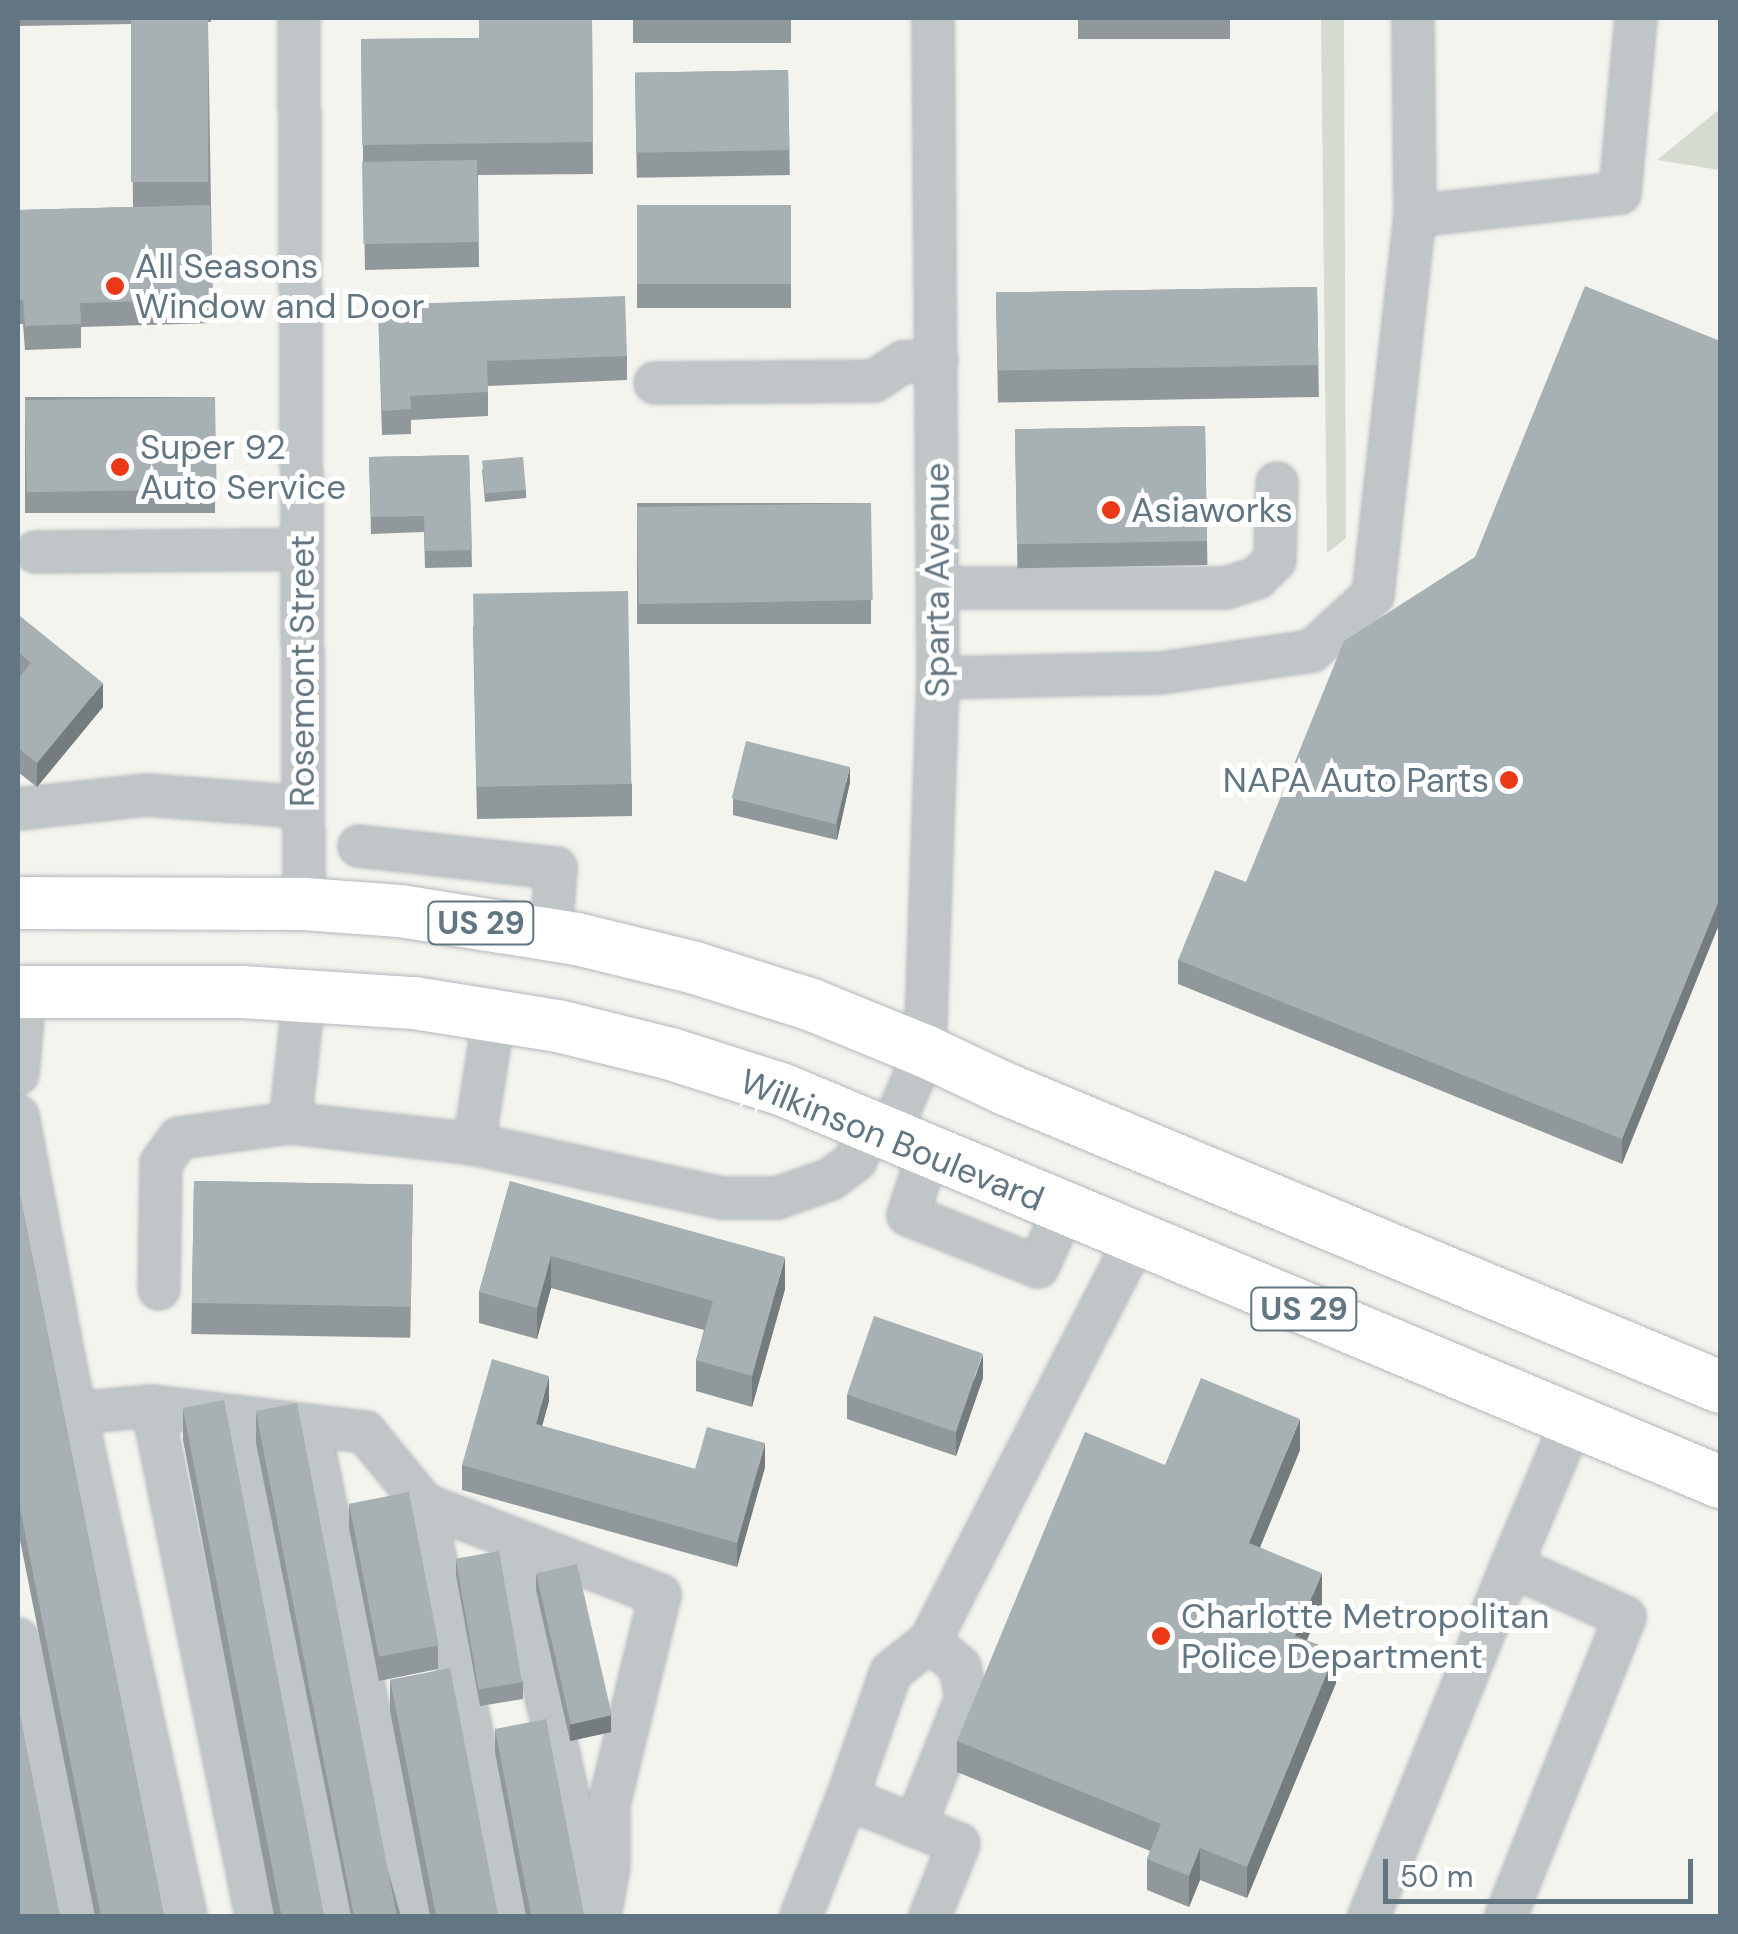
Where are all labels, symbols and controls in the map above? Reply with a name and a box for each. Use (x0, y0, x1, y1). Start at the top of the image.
place label: All Seasons Window and Door (135, 245, 424, 327)
marker: All Seasons Window and Door (104, 275, 126, 297)
place label: Super 92 Auto Service (140, 426, 346, 508)
marker: Super 92 Auto Service (109, 456, 131, 478)
street label: Sparta Avenue (916, 462, 958, 698)
place label: Asiaworks (1131, 489, 1293, 531)
marker: Asiaworks (1100, 499, 1122, 521)
street label: Rosemont Street (281, 535, 323, 807)
place label: NAPA Auto Parts (1223, 759, 1489, 801)
marker: NAPA Auto Parts (1498, 769, 1520, 791)
road number: US 29 (426, 896, 536, 950)
street label: Wilkinson Boulevard (734, 1060, 1050, 1220)
road number: US 29 (1249, 1282, 1359, 1336)
place label: Charlotte Metropolitan Police Department (1181, 1595, 1549, 1677)
marker: Charlotte Metropolitan Police Department (1150, 1625, 1172, 1647)
scale bar (1388, 1839, 1698, 1901)
text: 50 m (1400, 1857, 1474, 1896)

